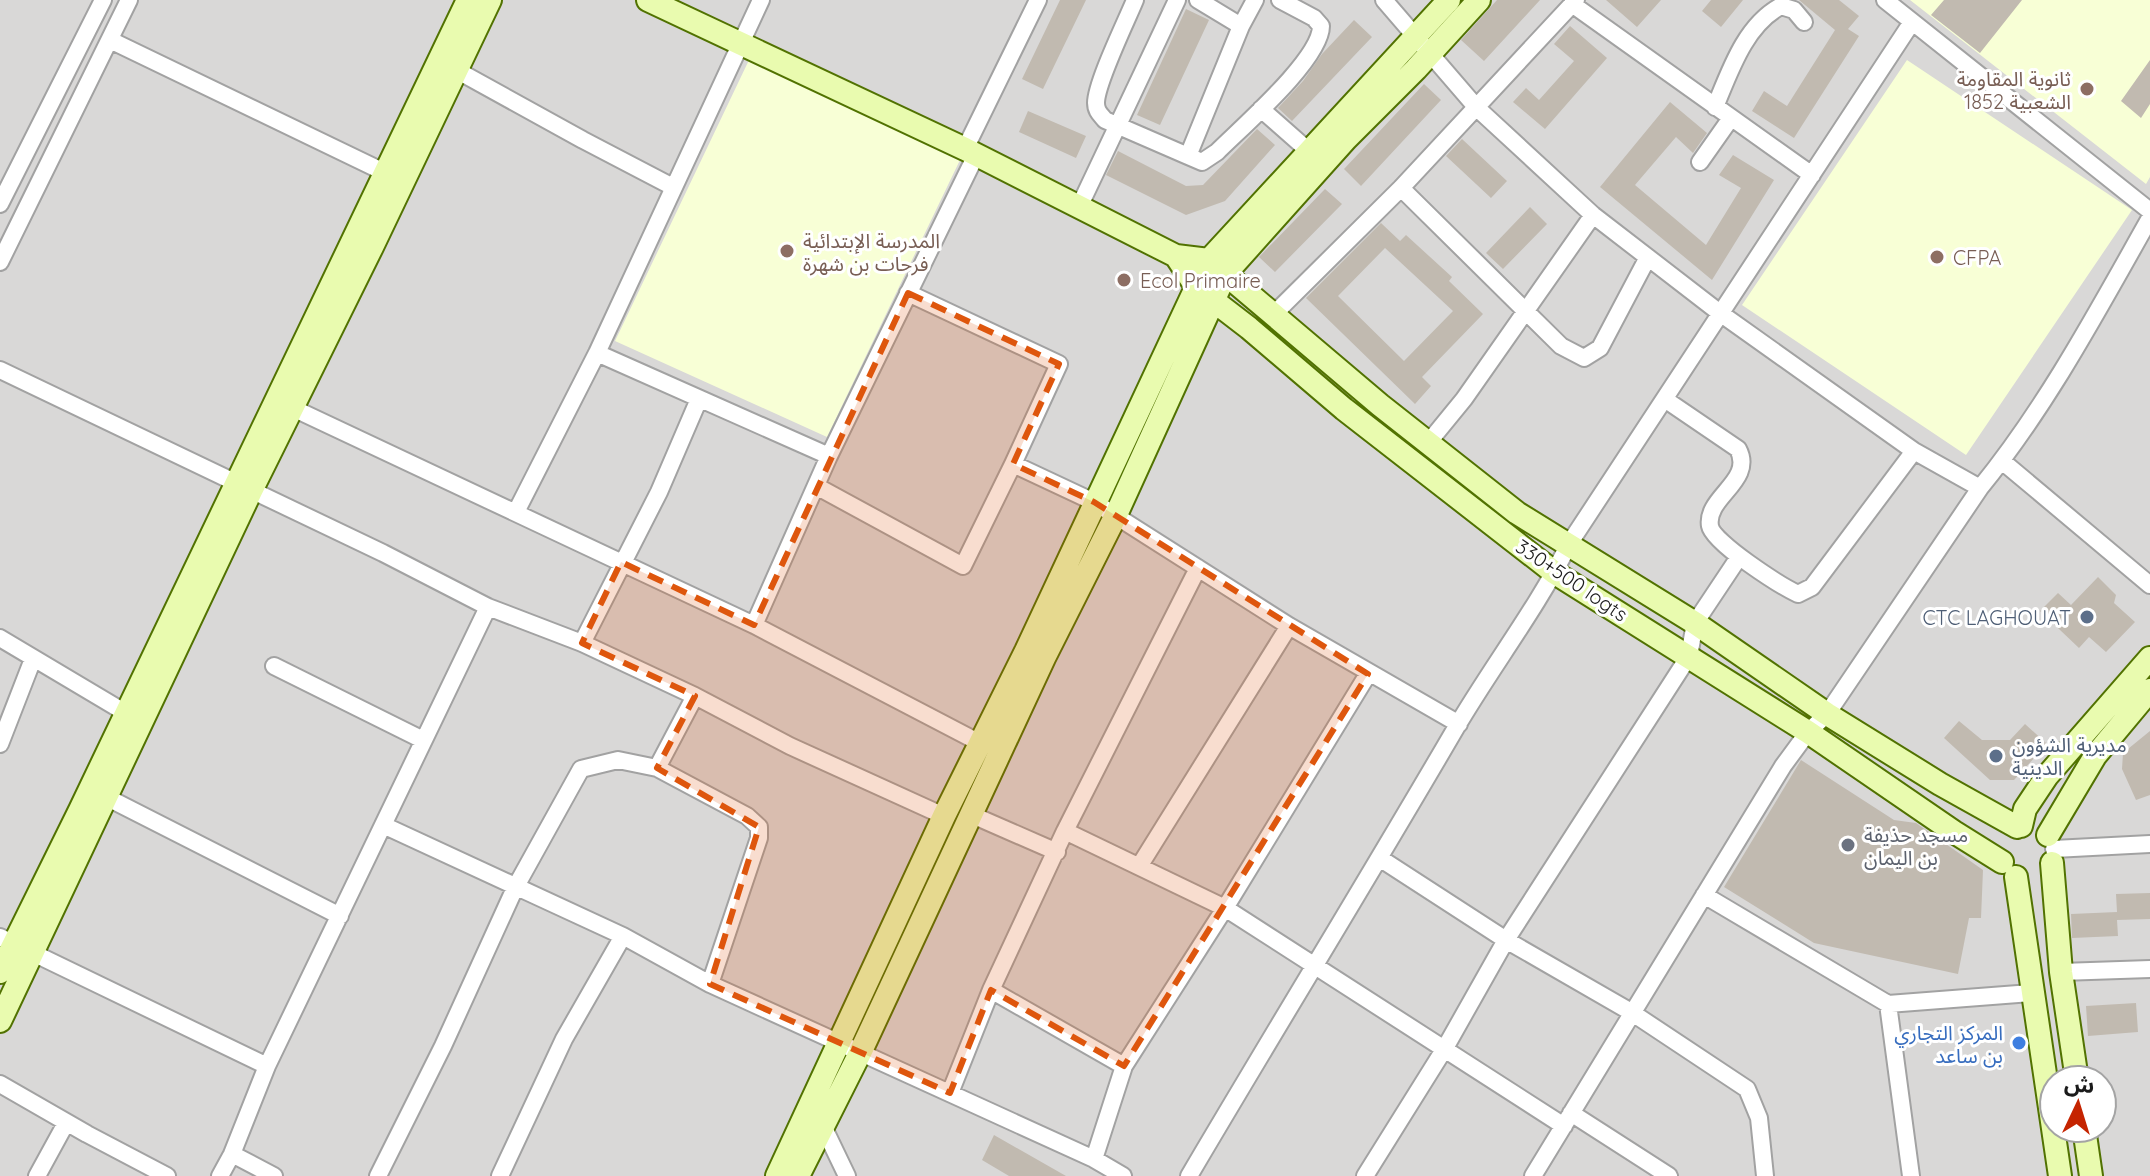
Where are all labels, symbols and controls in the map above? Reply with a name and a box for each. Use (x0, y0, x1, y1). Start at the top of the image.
place label: ثانوية المقاومة الشعبية 1852 (1957, 66, 2071, 114)
marker: ثانوية المقاومة الشعبية 1852 (2078, 80, 2096, 98)
place label: المدرسة الإبتدائية فرحات بن شهرة (803, 228, 940, 276)
marker: المدرسة الإبتدائية فرحات بن شهرة (778, 242, 796, 260)
place label: CFPA (1953, 245, 2002, 270)
marker: CFPA (1928, 248, 1946, 266)
place label: Ecol Primaire (1140, 268, 1261, 293)
marker: Ecol Primaire (1115, 271, 1133, 289)
street label: 330+500 logts (1511, 533, 1633, 627)
place label: CTC LAGHOUAT (1923, 605, 2071, 630)
marker: CTC LAGHOUAT (2078, 608, 2096, 626)
place label: مديرية الشؤون الدينية (2012, 732, 2127, 780)
marker: مديرية الشؤون الدينية (1987, 747, 2005, 765)
place label: مسجد حذيفة بن اليمان (1864, 822, 1968, 870)
marker: مسجد حذيفة بن اليمان (1839, 836, 1857, 854)
place label: المركز التجاري بن ساعد (1894, 1020, 2003, 1068)
marker: المركز التجاري بن ساعد (2010, 1034, 2028, 1052)
north arrow (2038, 1064, 2118, 1144)
text: ش (2063, 1069, 2095, 1099)

